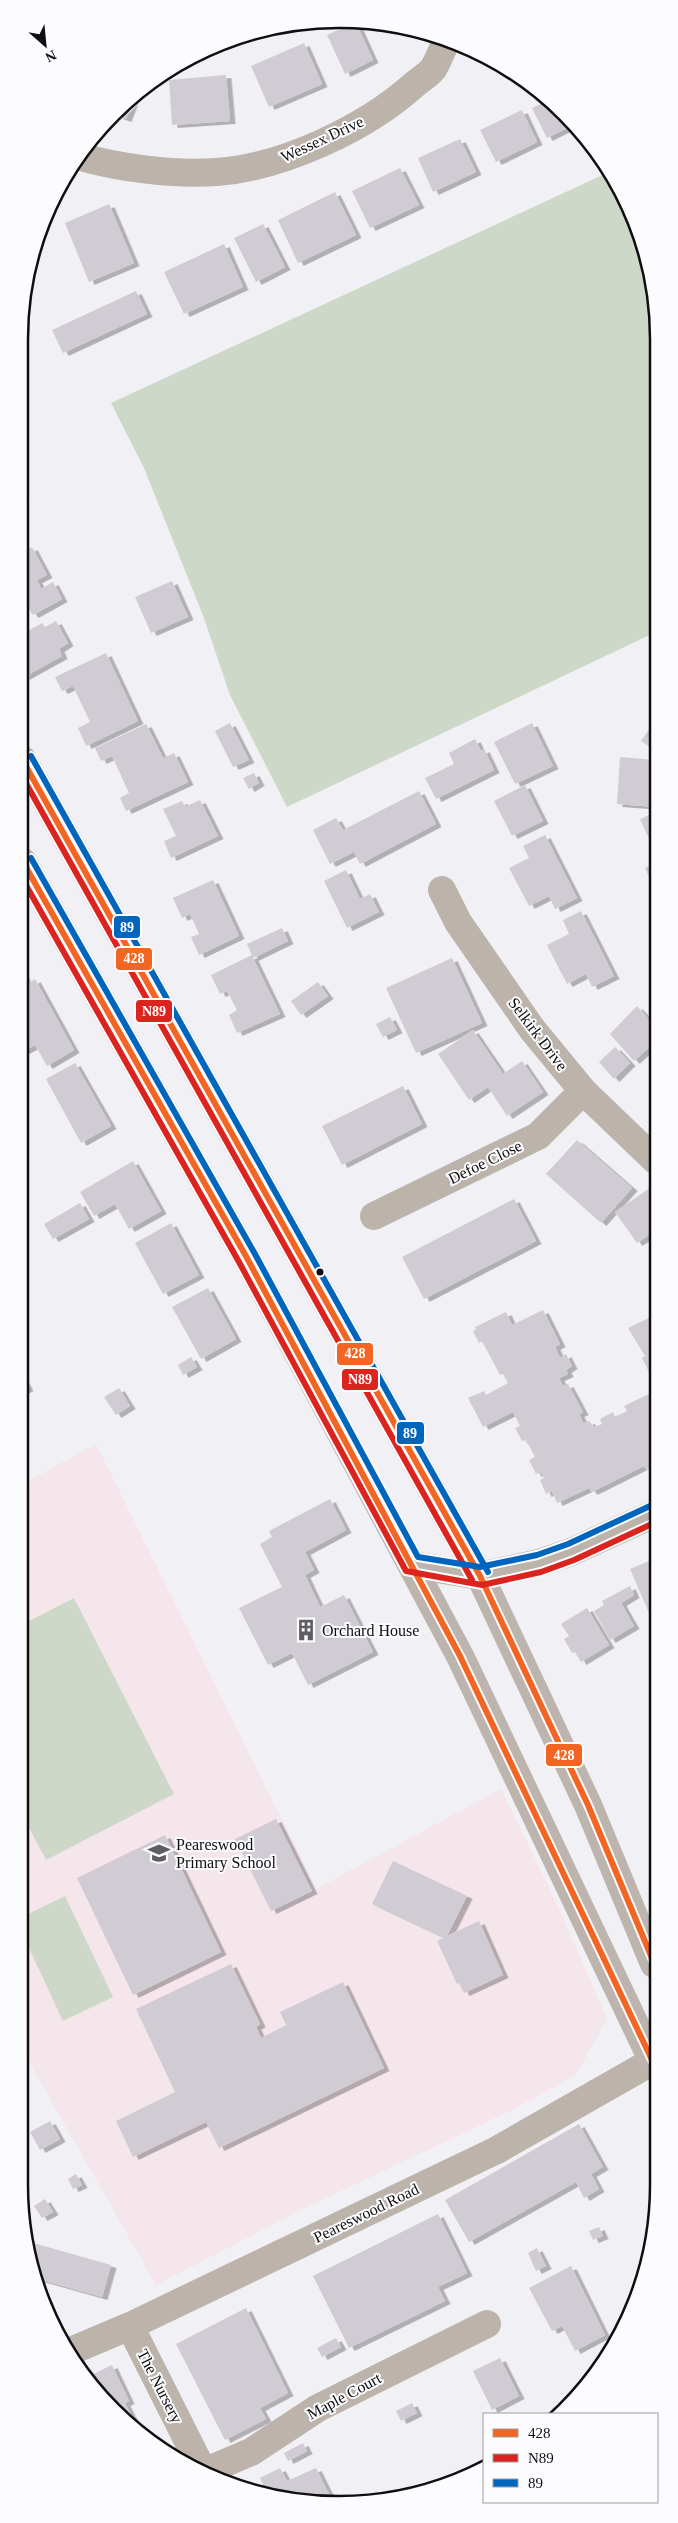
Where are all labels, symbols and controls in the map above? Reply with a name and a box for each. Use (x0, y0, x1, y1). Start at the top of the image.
north arrow (20, 20, 70, 70)
text: N (43, 47, 59, 65)
street label: Wessex Drive (278, 113, 366, 165)
line badge: 89 (113, 915, 141, 939)
text: 89 (120, 920, 134, 935)
line badge: 428 (115, 947, 153, 971)
text: 428 (124, 951, 145, 966)
street label: Selkirk Drive (505, 994, 571, 1074)
line badge: N89 (135, 999, 173, 1023)
text: N89 (142, 1004, 166, 1019)
street label: Defoe Close (446, 1137, 524, 1187)
unlabelled marker (315, 1267, 325, 1277)
line badge: 428 (336, 1342, 374, 1366)
text: 428 (345, 1346, 366, 1361)
line badge: N89 (341, 1368, 379, 1391)
text: N89 (348, 1372, 372, 1387)
line badge: 89 (396, 1421, 425, 1445)
text: 89 (403, 1426, 417, 1441)
building icon: Orchard House (293, 1617, 319, 1643)
place label: Orchard House (322, 1622, 419, 1639)
line badge: 428 (545, 1743, 583, 1767)
text: 428 (554, 1748, 575, 1763)
place label: Peareswood Primary School (176, 1836, 277, 1872)
school or university icon: Peareswood Primary School (146, 1840, 172, 1866)
street label: Peareswood Road (311, 2180, 421, 2246)
street label: The Nursery (133, 2346, 186, 2426)
street label: Maple Court (304, 2369, 385, 2423)
legend (483, 2413, 658, 2503)
text: 428 (528, 2425, 551, 2441)
text: N89 (528, 2450, 554, 2466)
text: 89 (528, 2475, 543, 2491)

